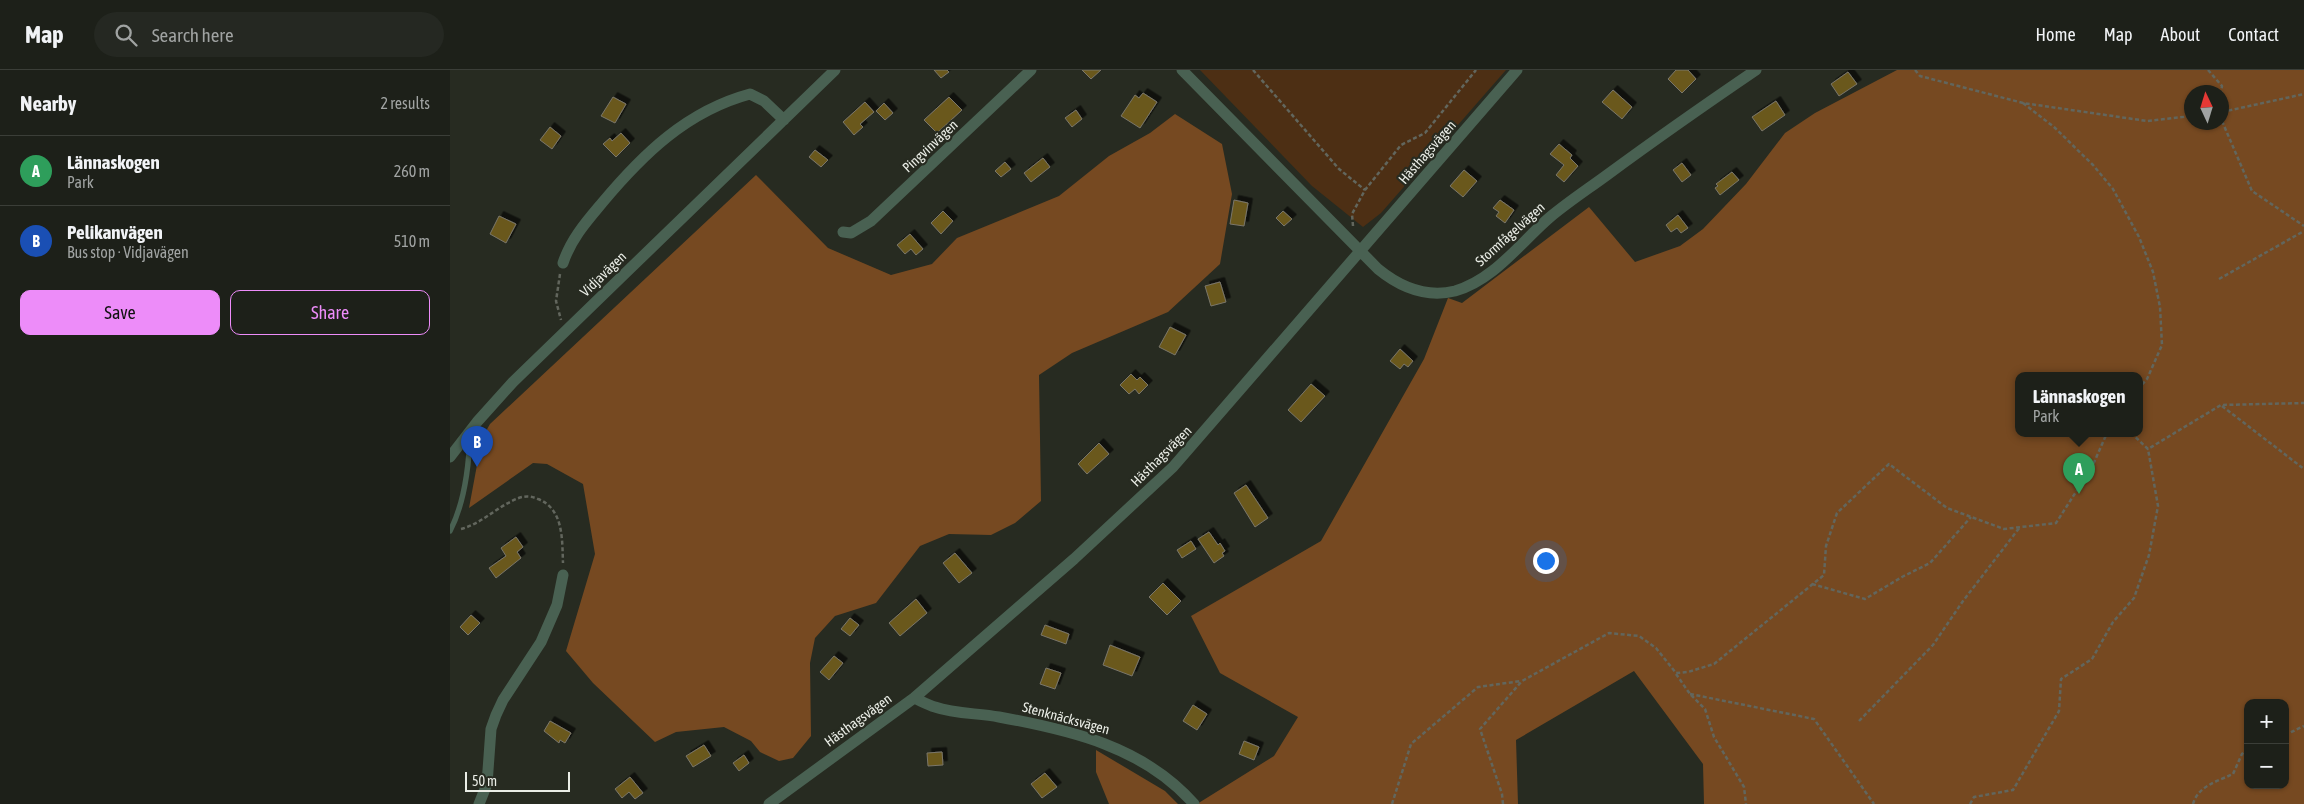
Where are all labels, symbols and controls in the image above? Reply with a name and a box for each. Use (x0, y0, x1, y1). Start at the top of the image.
search box (94, 12, 444, 57)
text: Map (25, 21, 64, 48)
icon: search (112, 21, 140, 49)
text: Search here (152, 24, 234, 46)
text: Home (2036, 24, 2076, 45)
text: Map (2104, 24, 2133, 45)
text: About (2161, 24, 2200, 45)
text: Contact (2228, 24, 2279, 45)
north arrow (2184, 85, 2229, 130)
text: Nearby (20, 91, 76, 115)
text: 2 results (380, 94, 430, 112)
street label: Pingvinvägen (899, 116, 961, 176)
street label: Hästhagsvägen (1395, 117, 1459, 187)
text: Lännaskogen (67, 151, 160, 173)
text: A (32, 162, 40, 180)
text: 260 m (394, 162, 430, 180)
text: Park (67, 173, 94, 191)
street label: Stormfågelvägen (1472, 199, 1548, 269)
text: Pelikanvägen (67, 221, 163, 243)
text: B (32, 232, 40, 250)
text: 510 m (394, 232, 430, 250)
text: Bus stop · Vidjavägen (67, 243, 189, 261)
street label: Vidjavägen (577, 248, 629, 300)
button: Save (20, 290, 220, 335)
button: Share (230, 290, 430, 335)
popup (2015, 372, 2143, 437)
text: Lännaskogen (2033, 385, 2125, 407)
text: Park (2033, 407, 2059, 425)
street label: Hästhagsvägen (1127, 422, 1195, 490)
pin: B (461, 426, 493, 467)
pin: A (2063, 453, 2095, 494)
your location (1533, 548, 1559, 574)
street label: Hästhagsvägen (821, 690, 895, 750)
street label: Stenknäcksvägen (1021, 699, 1111, 737)
map controls (2244, 699, 2289, 789)
button: + (2244, 699, 2289, 744)
button: − (2244, 744, 2289, 789)
scale bar (465, 769, 570, 792)
text: 50 m (472, 773, 497, 789)

